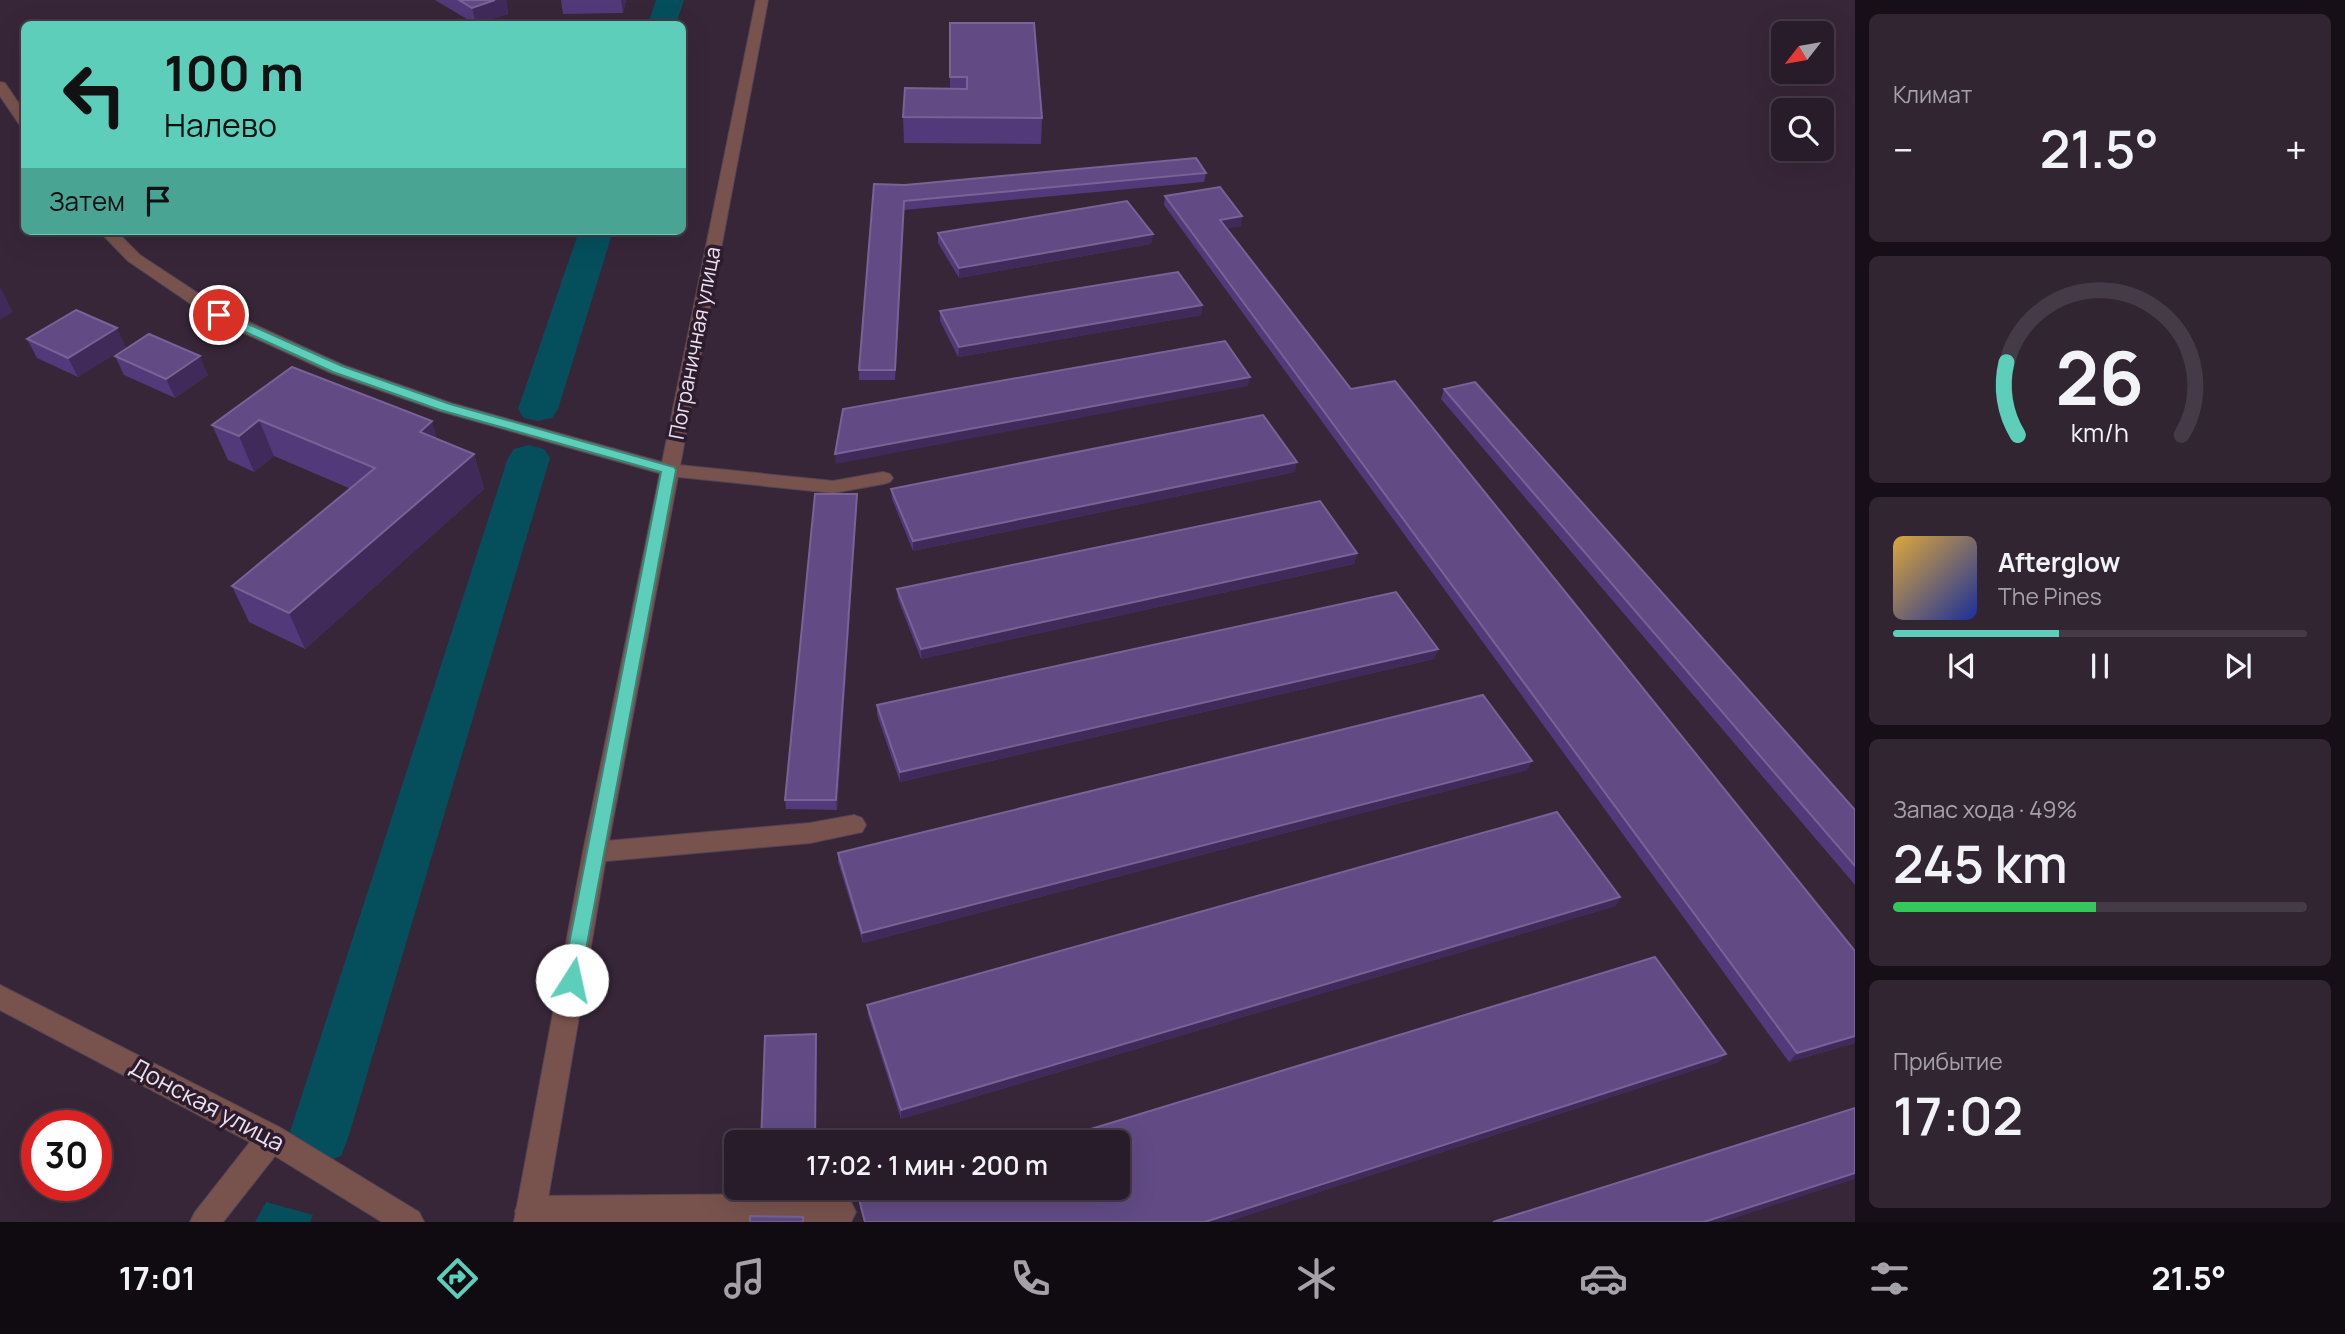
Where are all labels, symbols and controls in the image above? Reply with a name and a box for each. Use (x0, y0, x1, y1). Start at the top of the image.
north arrow (1771, 21, 1834, 84)
map controls (1771, 21, 1834, 161)
text: 100 m (164, 39, 304, 106)
icon: left (49, 49, 140, 140)
text: Климат (1893, 78, 1972, 110)
button: search (1771, 98, 1834, 161)
text: Налево (164, 103, 277, 147)
text: 21.5° (2040, 113, 2159, 184)
text: − (1893, 123, 1914, 175)
text: + (2285, 123, 2307, 175)
icon: arrive (139, 182, 177, 220)
text: Затем (49, 183, 125, 219)
street label: Пограничная улица (662, 244, 726, 442)
pin (189, 285, 249, 345)
icon: arrive (200, 296, 238, 334)
text: 26 (2056, 328, 2144, 428)
text: km/h (2071, 415, 2129, 450)
text: Afterglow (1998, 544, 2120, 580)
text: The Pines (1998, 580, 2102, 612)
icon: previous (1943, 647, 1981, 685)
icon: pause (2081, 647, 2119, 685)
icon: next (2219, 647, 2257, 685)
text: Запас хода · 49% (1893, 793, 2077, 825)
text: 245 km (1893, 828, 2068, 899)
position arrow (535, 943, 609, 1017)
text: Прибытие (1893, 1045, 2003, 1077)
street label: Донская улица (125, 1049, 291, 1158)
text: 17:02 (1893, 1080, 2023, 1151)
speed limit sign: 30 (21, 1110, 112, 1201)
text: 17:02 · 1 мин · 200 m (806, 1147, 1048, 1183)
icon: directions (433, 1254, 482, 1303)
icon: music (720, 1254, 769, 1303)
icon: phone (1006, 1254, 1055, 1303)
icon: climate (1292, 1254, 1341, 1303)
icon: car (1579, 1254, 1628, 1303)
icon: filters (1865, 1254, 1914, 1303)
text: 17:01 (119, 1256, 196, 1300)
text: 21.5° (2152, 1256, 2226, 1300)

